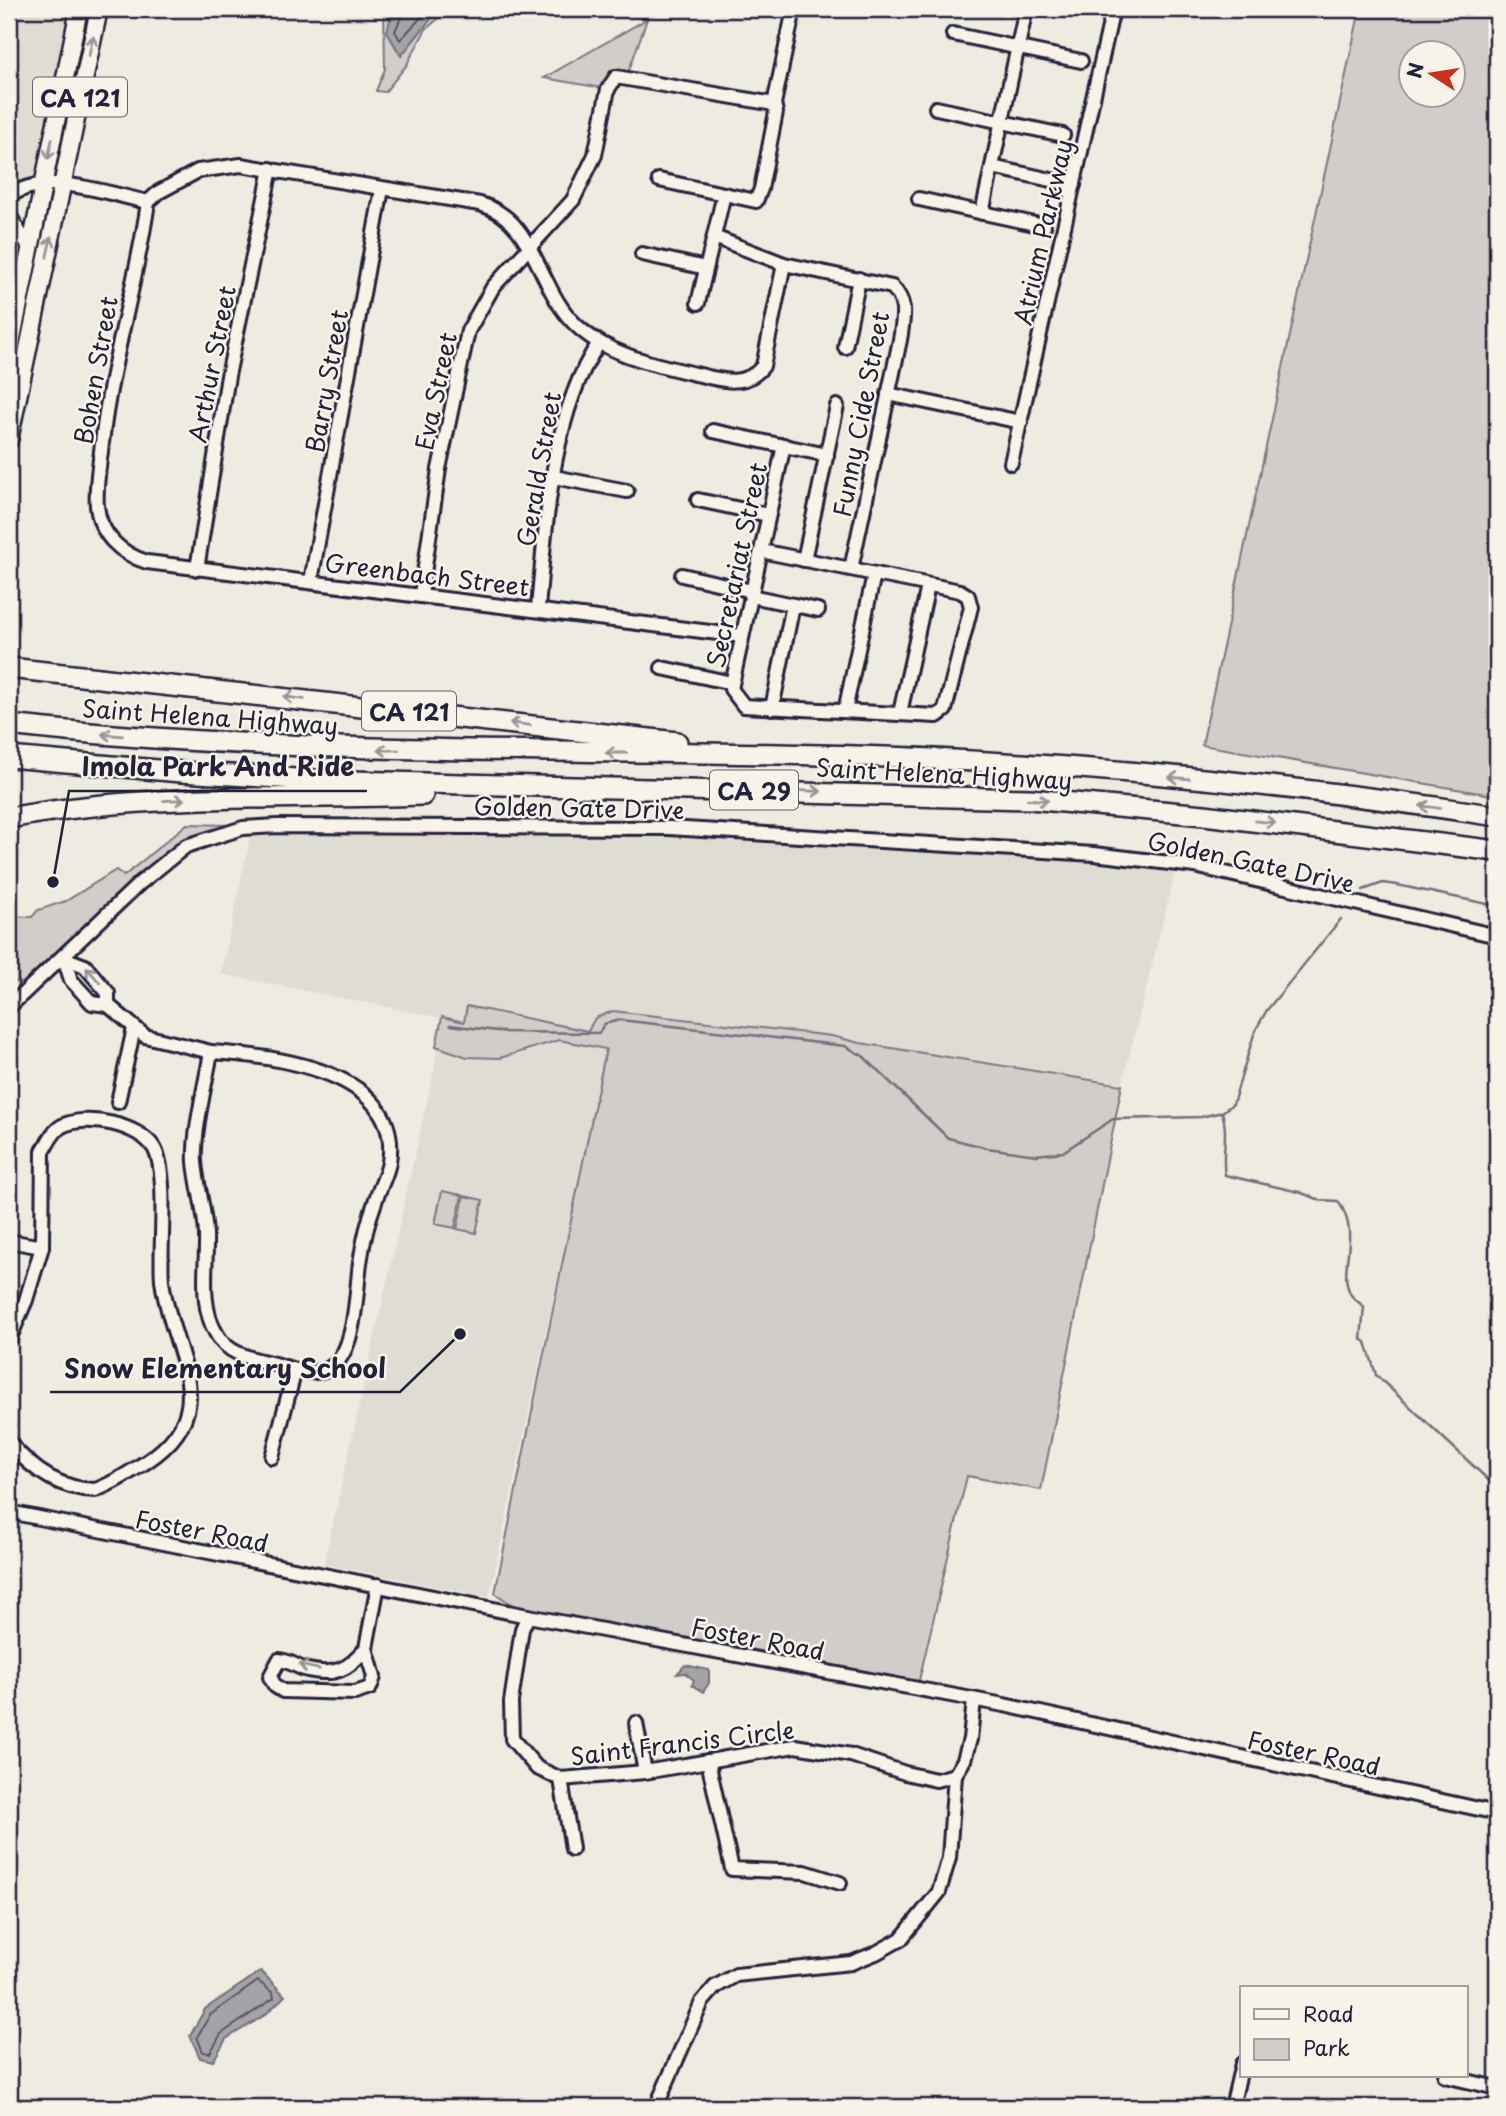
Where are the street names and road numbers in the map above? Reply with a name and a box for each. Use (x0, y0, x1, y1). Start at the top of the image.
road number: CA 121 (33, 78, 127, 116)
street label: Atrium Parkway (1003, 136, 1081, 328)
street label: Arthur Street (178, 282, 244, 446)
street label: Bohen Street (64, 293, 126, 447)
street label: Barry Street (296, 306, 356, 455)
street label: Funny Cide Street (822, 308, 898, 520)
street label: Eva Street (405, 329, 465, 453)
street label: Gerald Street (507, 389, 569, 549)
street label: Secretariat Street (697, 459, 775, 671)
street label: Greenbach Street (323, 544, 531, 604)
street label: Saint Helena Highway (81, 689, 339, 743)
road number: CA 121 (362, 692, 456, 730)
street label: Saint Helena Highway (815, 748, 1073, 798)
road number: CA 29 (710, 770, 798, 810)
street label: Golden Gate Drive (473, 787, 685, 827)
street label: Golden Gate Drive (1144, 821, 1358, 901)
street label: Foster Road (132, 1499, 272, 1561)
street label: Foster Road (688, 1607, 828, 1669)
street label: Saint Francis Circle (568, 1710, 796, 1774)
street label: Foster Road (1244, 1720, 1384, 1784)

